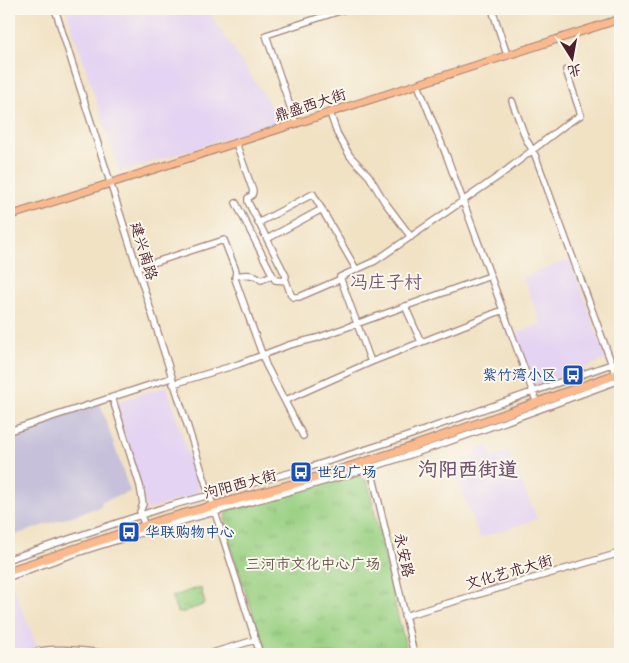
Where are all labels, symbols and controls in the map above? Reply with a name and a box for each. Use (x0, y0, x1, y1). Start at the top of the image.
north arrow (546, 32, 596, 82)
text: 北 (566, 61, 583, 81)
street label: 鼎盛西大街 (271, 84, 349, 126)
street label: 建兴南路 (126, 219, 162, 283)
district label: 冯庄子村 (350, 270, 422, 294)
bus stop icon: 紫竹湾小区 (561, 363, 585, 387)
place label: 紫竹湾小区 (482, 365, 557, 385)
district label: 泃阳西街道 (418, 456, 518, 482)
bus stop icon: 世纪广场 (289, 460, 313, 484)
place label: 世纪广场 (317, 462, 377, 482)
street label: 泃阳西大街 (201, 465, 279, 503)
bus stop icon: 华联购物中心 (117, 520, 141, 544)
place label: 华联购物中心 (145, 522, 235, 542)
street label: 永安路 (390, 531, 418, 579)
street label: 文化艺术大街 (463, 550, 555, 594)
park label: 三河市文化中心广场 (245, 554, 381, 574)

